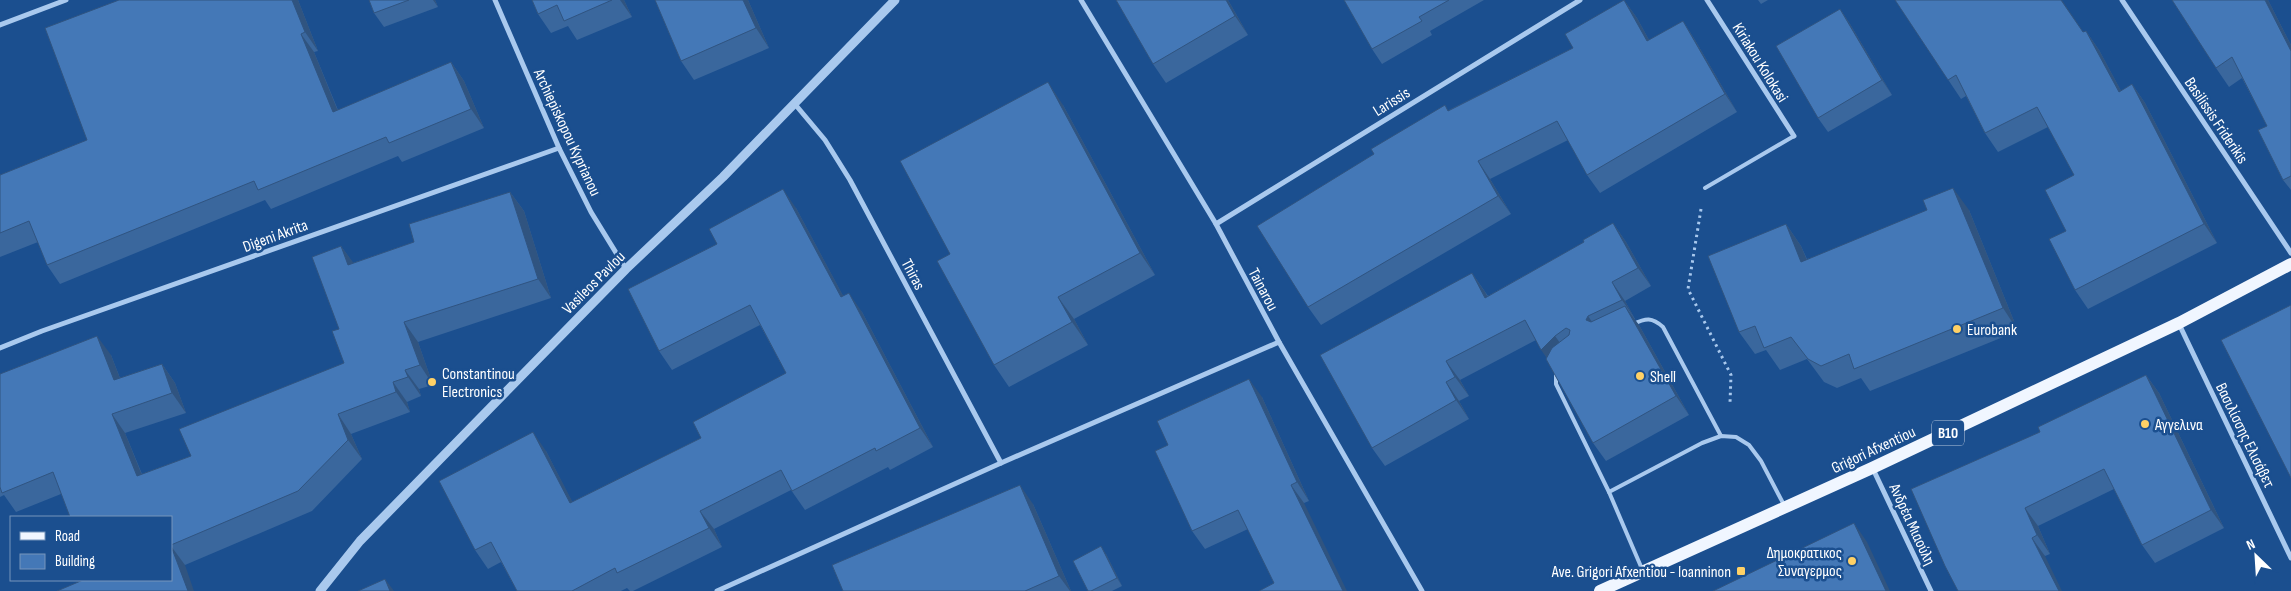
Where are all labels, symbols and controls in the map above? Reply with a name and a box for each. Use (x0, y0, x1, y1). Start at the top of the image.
street label: Kiriakou Kolokasi (1728, 20, 1792, 106)
street label: Archiepiskopou Kyprianou (528, 65, 604, 199)
street label: Basilissis Friderikis (2180, 74, 2252, 168)
street label: Larissis (1370, 84, 1414, 121)
street label: Digeni Akrita (240, 216, 311, 257)
street label: Vasileos Pavlou (559, 248, 629, 318)
street label: Thiras (897, 256, 929, 294)
street label: Tainarou (1244, 265, 1282, 314)
place label: Eurobank (1967, 321, 2017, 340)
marker: Eurobank (1951, 323, 1963, 335)
place label: Constantinou Electronics (442, 365, 515, 402)
place label: Shell (1650, 368, 1676, 387)
marker: Shell (1634, 370, 1646, 382)
marker: Constantinou Electronics (426, 376, 438, 388)
street label: Βασιλίσσης Ελισάβετ (2211, 380, 2278, 491)
place label: Αγγελινα (2154, 416, 2203, 435)
marker: Αγγελινα (2139, 418, 2151, 430)
road number: B10 (1932, 420, 1964, 446)
street label: Grigori Afxentiou (1829, 423, 1919, 478)
street label: Ανδρέα Μιαούλη (1884, 480, 1939, 568)
legend (10, 516, 172, 581)
text: Road (55, 527, 80, 546)
north arrow (2231, 531, 2281, 581)
text: N (2244, 535, 2258, 554)
place label: Δημοκρατικος Συναγερμος (1767, 544, 1842, 581)
text: Building (55, 552, 95, 571)
marker: Δημοκρατικος Συναγερμος (1846, 555, 1858, 567)
place label: Ave. Grigori Afxentiou - Ioanninon (1551, 563, 1731, 582)
marker: Ave. Grigori Afxentiou - Ioanninon (1735, 565, 1747, 577)

